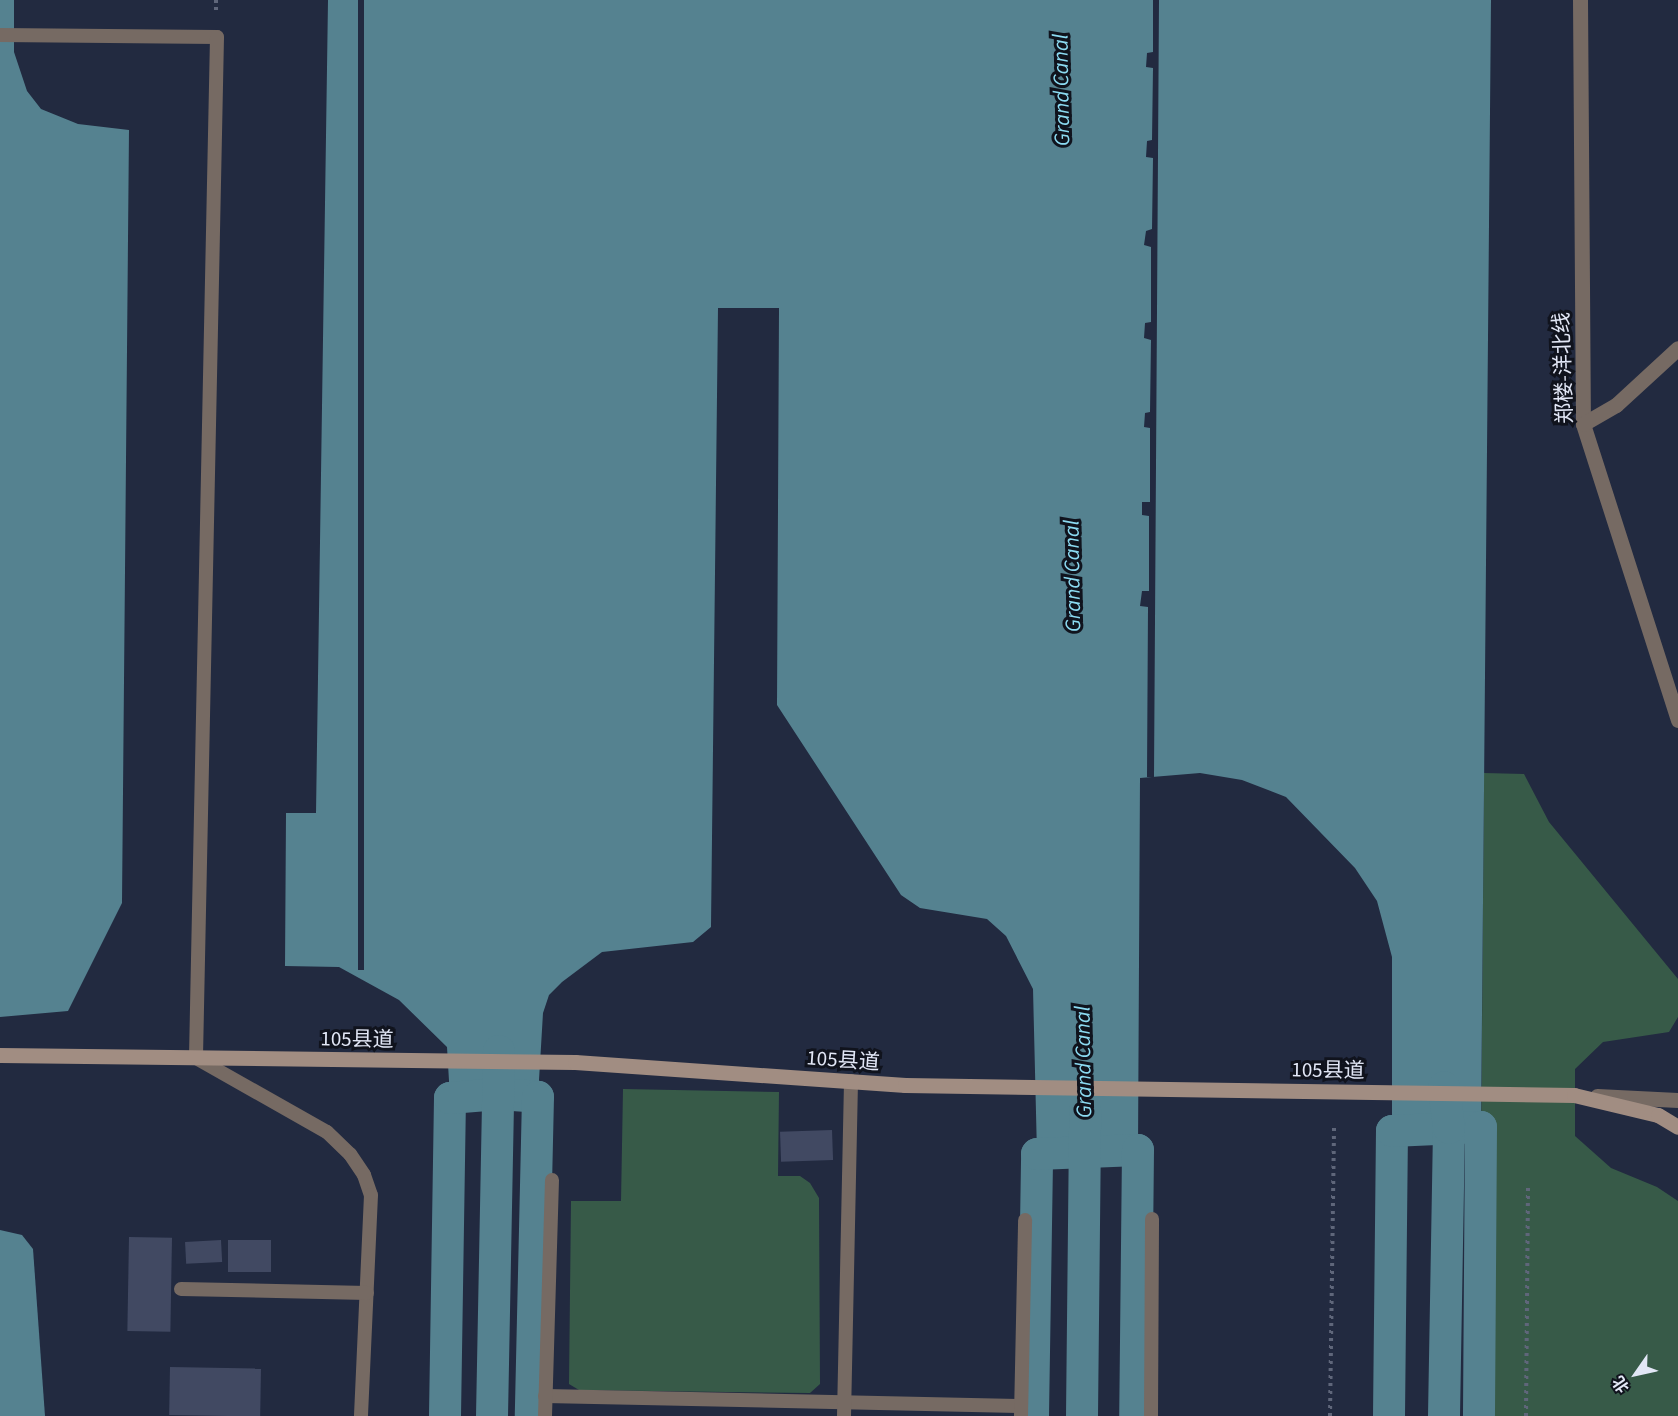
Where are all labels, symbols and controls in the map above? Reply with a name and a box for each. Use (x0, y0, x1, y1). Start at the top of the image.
water label: Grand Canal (1048, 34, 1076, 146)
street label: 郑楼-洋北线 (1548, 312, 1578, 424)
water label: Grand Canal (1059, 520, 1087, 632)
water label: Grand Canal (1070, 1006, 1098, 1118)
street label: 105县道 (320, 1026, 394, 1052)
street label: 105县道 (806, 1045, 880, 1075)
street label: 105县道 (1291, 1057, 1365, 1083)
north arrow (1606, 1344, 1666, 1404)
text: 北 (1607, 1371, 1635, 1397)

